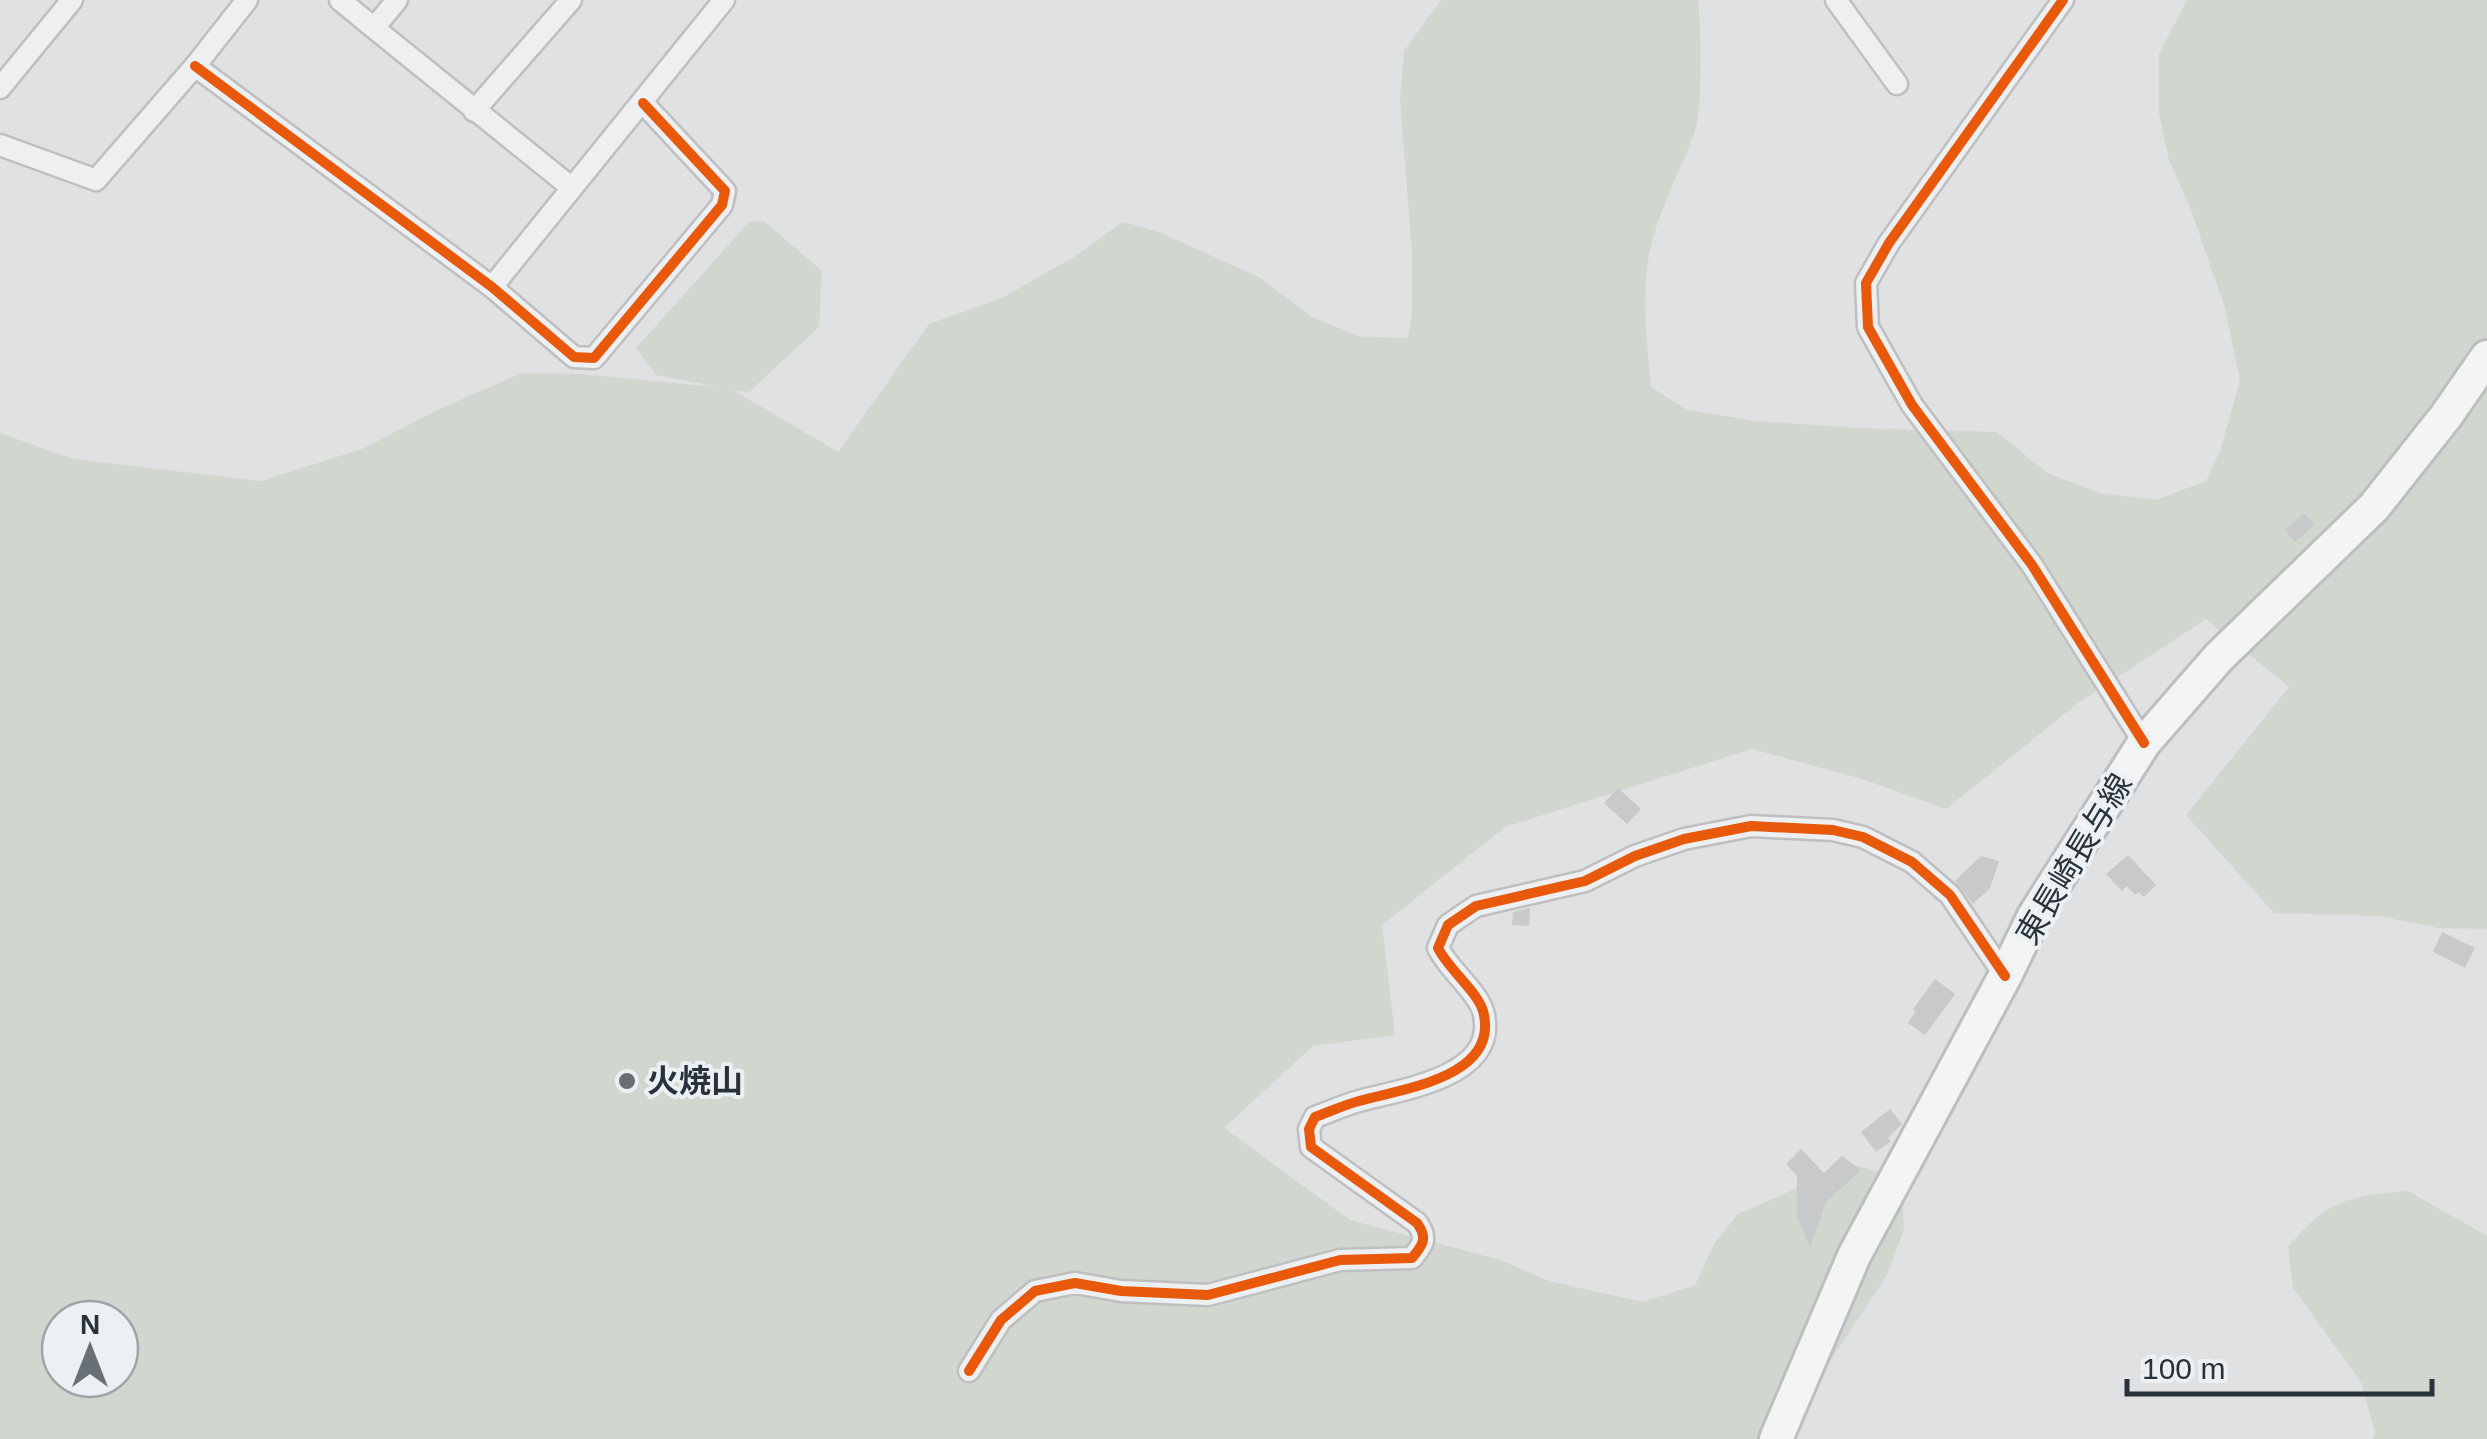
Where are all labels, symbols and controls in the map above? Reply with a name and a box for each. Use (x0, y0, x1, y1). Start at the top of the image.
street label: 東長崎長与線 (2009, 767, 2139, 951)
place label: 火焼山 (647, 1063, 743, 1099)
marker: 火焼山 (616, 1070, 638, 1092)
north arrow (40, 1299, 140, 1399)
text: N (80, 1309, 100, 1340)
scale bar (2127, 1334, 2432, 1396)
text: 100 m (2142, 1352, 2225, 1385)

